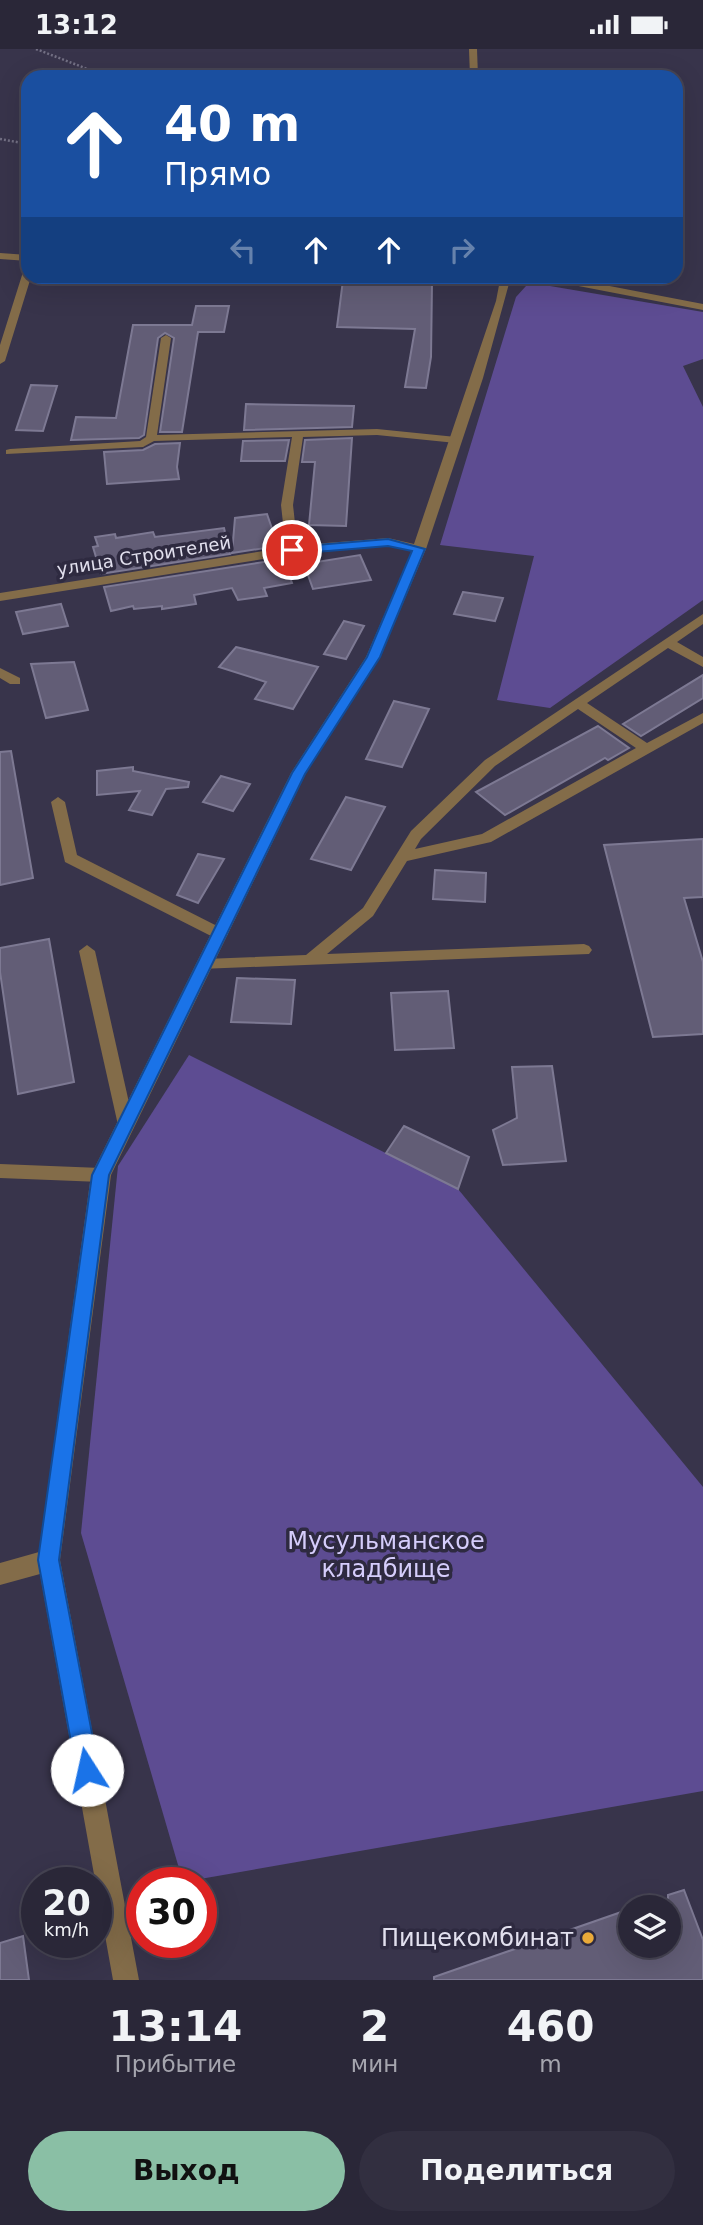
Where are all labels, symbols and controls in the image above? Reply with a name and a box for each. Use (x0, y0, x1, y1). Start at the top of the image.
text: 13:12 (35, 10, 118, 40)
text: 40 m (164, 96, 300, 153)
icon: ahead (49, 98, 140, 189)
text: Прямо (164, 155, 271, 193)
icon: left (224, 231, 262, 269)
icon: ahead (297, 231, 335, 269)
icon: ahead (370, 231, 408, 269)
icon: right (443, 231, 481, 269)
pin (262, 520, 322, 580)
street label: улица Строителей (55, 531, 232, 580)
icon: arrive (273, 531, 311, 569)
park label: Мусульманское кладбище (287, 1527, 485, 1583)
position arrow (50, 1733, 124, 1807)
speed limit sign: 30 (126, 1867, 217, 1958)
text: 20 (42, 1883, 91, 1923)
map controls (618, 1895, 681, 1958)
button: layers (618, 1895, 681, 1958)
text: km/h (44, 1919, 89, 1940)
place label: Пищекомбинат (381, 1924, 574, 1952)
marker: Пищекомбинат (580, 1930, 596, 1946)
text: 13:14 (109, 2002, 242, 2051)
text: 2 (360, 2002, 389, 2051)
text: 460 (507, 2002, 594, 2051)
text: Прибытие (115, 2051, 236, 2077)
text: мин (351, 2051, 398, 2077)
text: m (539, 2051, 562, 2077)
button: Выход (28, 2131, 345, 2211)
button: Поделиться (359, 2131, 675, 2211)

